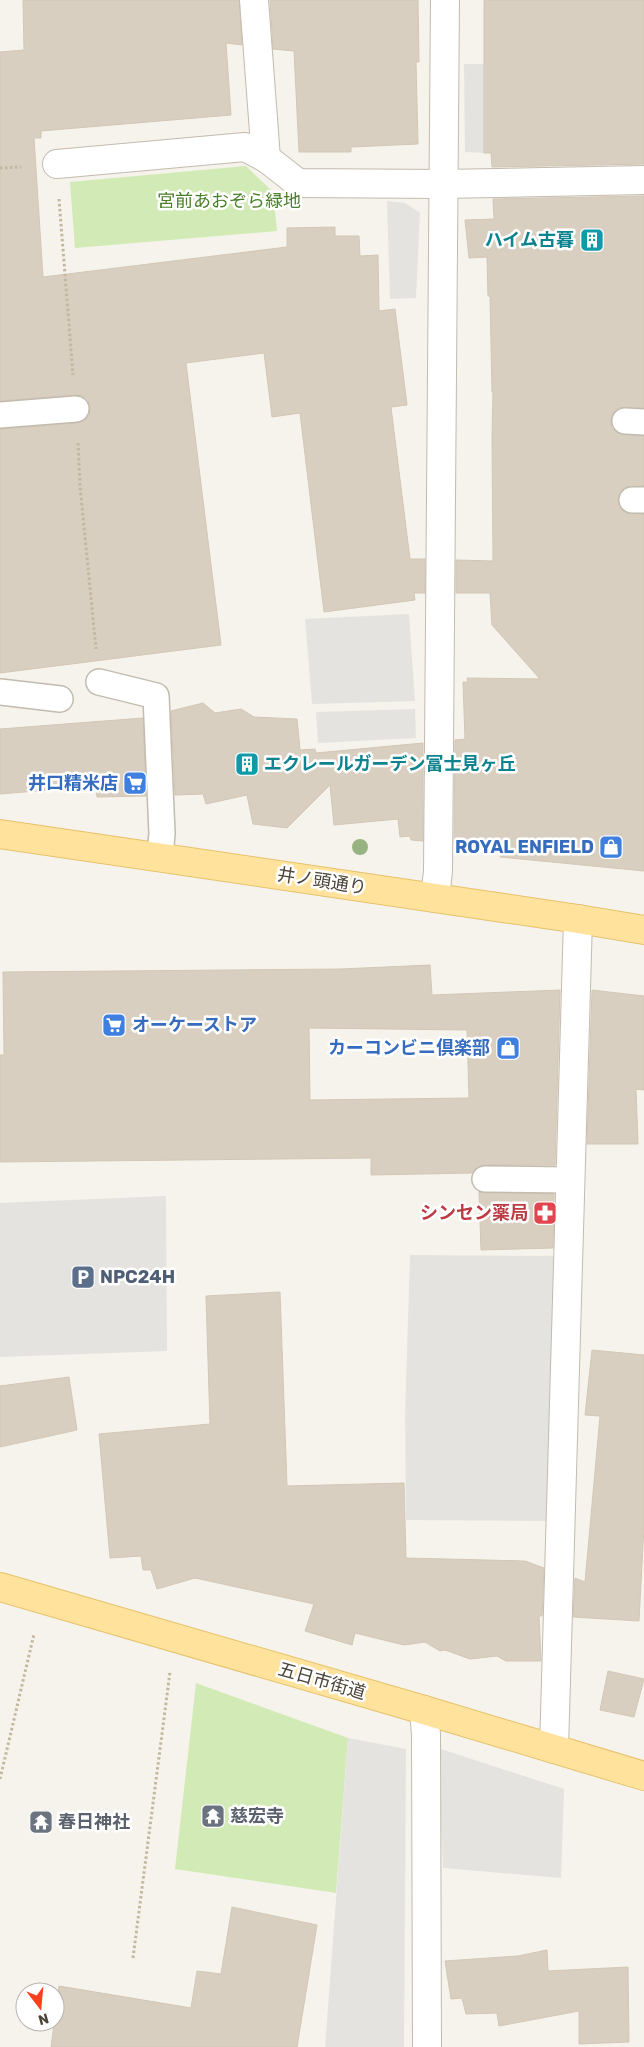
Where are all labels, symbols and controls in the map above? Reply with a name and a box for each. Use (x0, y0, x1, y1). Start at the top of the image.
park label: 宮前あおぞら緑地 (157, 190, 301, 212)
building icon: ハイム古暮 (579, 227, 605, 253)
place label: ハイム古暮 (485, 229, 574, 251)
building icon: エクレールガーデン富士見ヶ丘 (234, 751, 260, 777)
place label: エクレールガーデン富士見ヶ丘 (264, 753, 515, 775)
supermarket icon: 井口精米店 (122, 770, 148, 796)
place label: 井口精米店 (28, 772, 118, 794)
shop icon: ROYAL ENFIELD (598, 834, 624, 860)
place label: ROYAL ENFIELD (455, 836, 594, 858)
street label: 井ノ頭通り (276, 863, 368, 899)
supermarket icon: オーケーストア (101, 1012, 127, 1038)
place label: オーケーストア (132, 1014, 257, 1036)
shop icon: カーコンビニ倶楽部 (495, 1035, 521, 1061)
place label: カーコンビニ倶楽部 (328, 1037, 490, 1059)
pharmacy icon: シンセン薬局 (532, 1200, 558, 1226)
place label: シンセン薬局 (420, 1202, 528, 1224)
parking icon: NPC24H (70, 1264, 96, 1290)
place label: NPC24H (100, 1266, 175, 1288)
street label: 五日市街道 (276, 1658, 368, 1704)
temple icon: 慈宏寺 (200, 1803, 226, 1829)
place label: 慈宏寺 (230, 1805, 284, 1827)
temple icon: 春日神社 (28, 1809, 54, 1835)
place label: 春日神社 (58, 1811, 130, 1833)
north arrow (15, 1982, 65, 2032)
text: N (36, 2009, 51, 2029)

